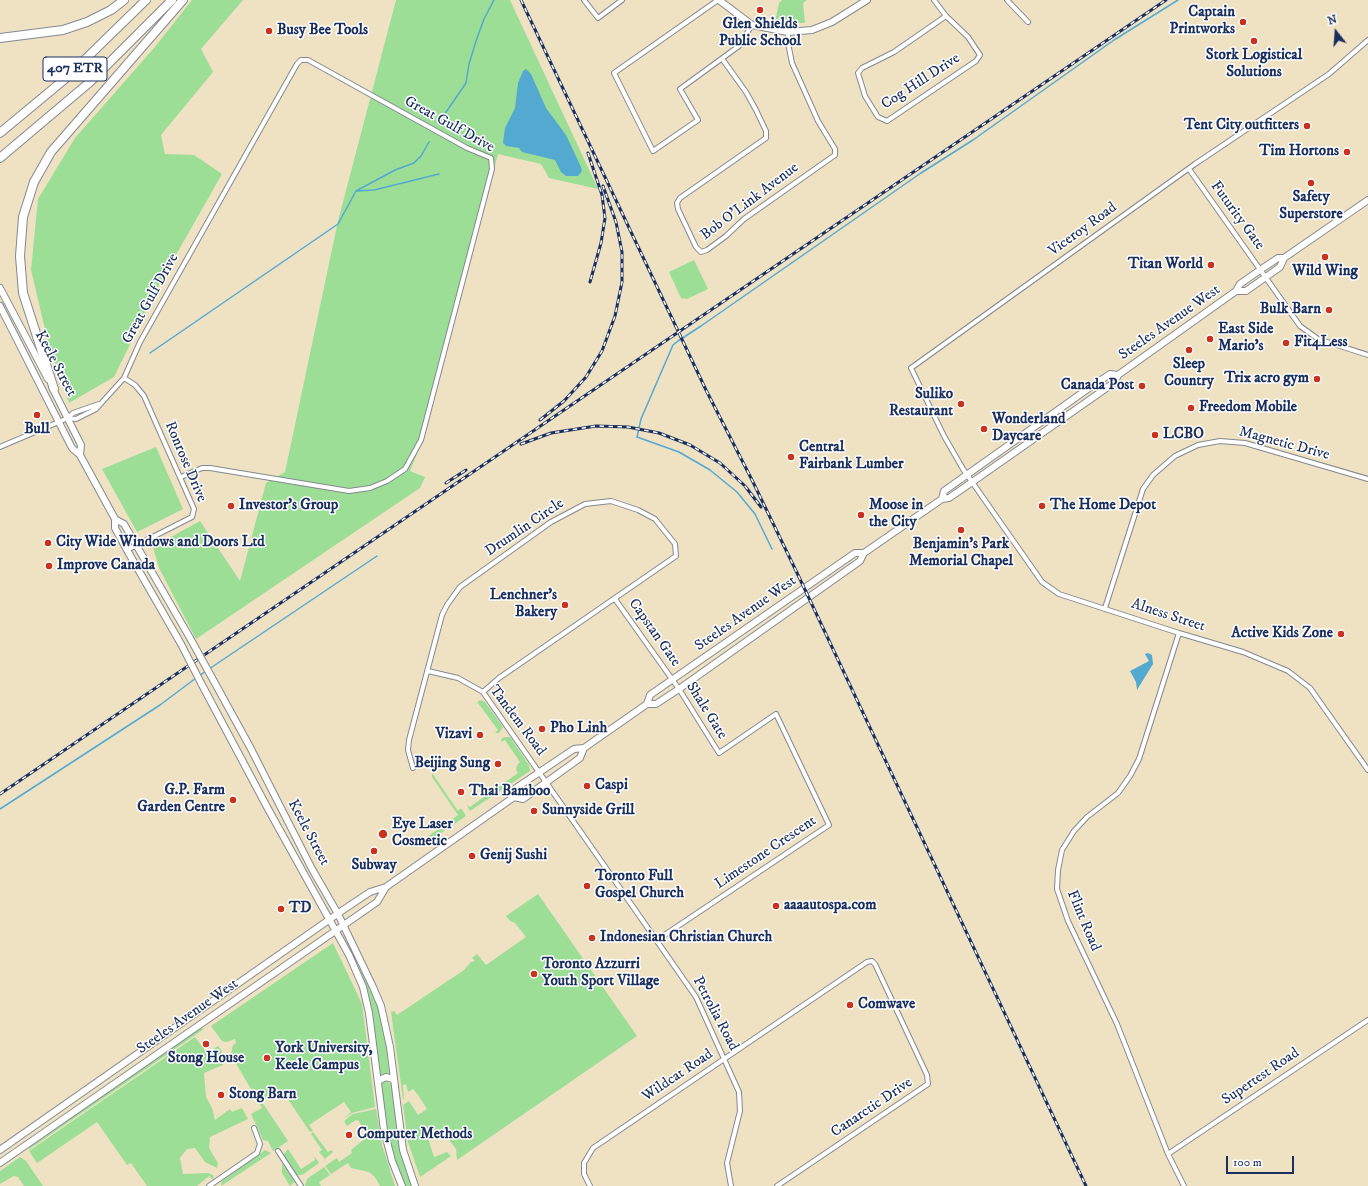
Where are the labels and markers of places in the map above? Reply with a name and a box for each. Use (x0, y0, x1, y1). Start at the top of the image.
place label: Captain Printworks (1170, 4, 1235, 39)
marker: Glen Shields Public School (755, 5, 765, 15)
place label: Glen Shields Public School (719, 16, 801, 51)
marker: Captain Printworks (1238, 17, 1248, 27)
place label: Busy Bee Tools (277, 22, 368, 40)
marker: Busy Bee Tools (264, 26, 274, 36)
marker: Stork Logistical Solutions (1249, 36, 1259, 46)
place label: Stork Logistical Solutions (1206, 47, 1302, 82)
place label: Tent City outfitters (1184, 117, 1299, 135)
marker: Tent City outfitters (1302, 121, 1312, 131)
place label: Tim Hortons (1259, 143, 1339, 161)
marker: Tim Hortons (1342, 147, 1352, 157)
marker: Safety Superstore (1306, 178, 1316, 188)
place label: Safety Superstore (1279, 189, 1343, 224)
marker: Wild Wing (1320, 252, 1330, 262)
place label: Titan World (1128, 256, 1203, 274)
marker: Titan World (1206, 260, 1216, 270)
place label: Wild Wing (1292, 263, 1358, 281)
place label: Bulk Barn (1260, 301, 1321, 319)
marker: Bulk Barn (1324, 305, 1334, 315)
place label: East Side Mario's (1218, 321, 1273, 356)
marker: East Side Mario's (1205, 334, 1215, 344)
place label: Fit4Less (1294, 334, 1347, 352)
marker: Fit4Less (1281, 338, 1291, 348)
marker: Sleep Country (1184, 345, 1194, 355)
place label: Sleep Country (1164, 356, 1214, 391)
place label: Trix acro gym (1224, 370, 1309, 388)
marker: Trix acro gym (1312, 374, 1322, 384)
place label: Canada Post (1061, 377, 1134, 395)
marker: Canada Post (1137, 381, 1147, 391)
place label: Suliko Restaurant (889, 386, 953, 421)
marker: Suliko Restaurant (956, 399, 966, 409)
place label: Freedom Mobile (1199, 399, 1297, 417)
marker: Freedom Mobile (1186, 403, 1196, 413)
marker: Bull (32, 410, 42, 420)
place label: Wonderland Daycare (992, 411, 1065, 446)
place label: Bull (24, 421, 50, 439)
marker: Wonderland Daycare (979, 424, 989, 434)
place label: LCBO (1163, 426, 1204, 444)
marker: LCBO (1150, 430, 1160, 440)
place label: Central Fairbank Lumber (799, 439, 904, 474)
marker: Central Fairbank Lumber (786, 452, 796, 462)
place label: Investor's Group (239, 497, 338, 515)
place label: Moose in the City (869, 497, 923, 532)
place label: The Home Depot (1050, 497, 1156, 515)
marker: Investor's Group (226, 501, 236, 511)
marker: The Home Depot (1037, 501, 1047, 511)
marker: Moose in the City (856, 510, 866, 520)
marker: Benjamin's Park Memorial Chapel (956, 525, 966, 535)
place label: City Wide Windows and Doors Ltd (56, 534, 265, 552)
place label: Benjamin's Park Memorial Chapel (909, 536, 1013, 571)
marker: City Wide Windows and Doors Ltd (43, 538, 53, 548)
place label: Improve Canada (57, 557, 155, 575)
marker: Improve Canada (44, 561, 54, 571)
place label: Lenchner's Bakery (490, 587, 557, 622)
marker: Lenchner's Bakery (560, 600, 570, 610)
place label: Active Kids Zone (1231, 625, 1333, 643)
marker: Active Kids Zone (1336, 629, 1346, 639)
place label: Pho Linh (550, 720, 607, 738)
marker: Pho Linh (537, 724, 547, 734)
place label: Vizavi (435, 726, 472, 744)
marker: Vizavi (475, 730, 485, 740)
place label: Beijing Sung (414, 755, 490, 773)
marker: Beijing Sung (493, 759, 503, 769)
place label: Caspi (595, 777, 628, 795)
marker: Caspi (582, 781, 592, 791)
place label: G.P. Farm Garden Centre (137, 782, 225, 817)
place label: Thai Bamboo (469, 783, 550, 801)
marker: Thai Bamboo (456, 787, 466, 797)
marker: G.P. Farm Garden Centre (228, 795, 238, 805)
place label: Sunnyside Grill (542, 802, 635, 820)
marker: Sunnyside Grill (529, 806, 539, 816)
place label: Eye Laser Cosmetic (392, 816, 453, 851)
marker: Eye Laser Cosmetic (377, 828, 389, 840)
marker: Subway (369, 846, 379, 856)
place label: Genij Sushi (480, 847, 547, 865)
marker: Genij Sushi (467, 851, 477, 861)
place label: Subway (351, 857, 397, 875)
place label: Toronto Full Gospel Church (595, 868, 684, 903)
marker: Toronto Full Gospel Church (582, 881, 592, 891)
place label: aaaautospa.com (784, 897, 876, 915)
place label: TD (289, 900, 312, 918)
marker: aaaautospa.com (771, 901, 781, 911)
marker: TD (276, 904, 286, 914)
place label: Indonesian Christian Church (600, 929, 772, 947)
marker: Indonesian Christian Church (587, 933, 597, 943)
place label: Toronto Azzurri Youth Sport Village (542, 956, 659, 991)
marker: Toronto Azzurri Youth Sport Village (529, 969, 539, 979)
place label: Comwave (858, 996, 915, 1014)
marker: Comwave (845, 1000, 855, 1010)
marker: Stong House (201, 1039, 211, 1049)
place label: York University, Keele Campus (275, 1040, 373, 1075)
place label: Stong House (168, 1050, 244, 1068)
marker: York University, Keele Campus (262, 1053, 272, 1063)
place label: Stong Barn (229, 1086, 297, 1104)
marker: Stong Barn (216, 1090, 226, 1100)
place label: Computer Methods (357, 1126, 472, 1144)
marker: Computer Methods (344, 1130, 354, 1140)

